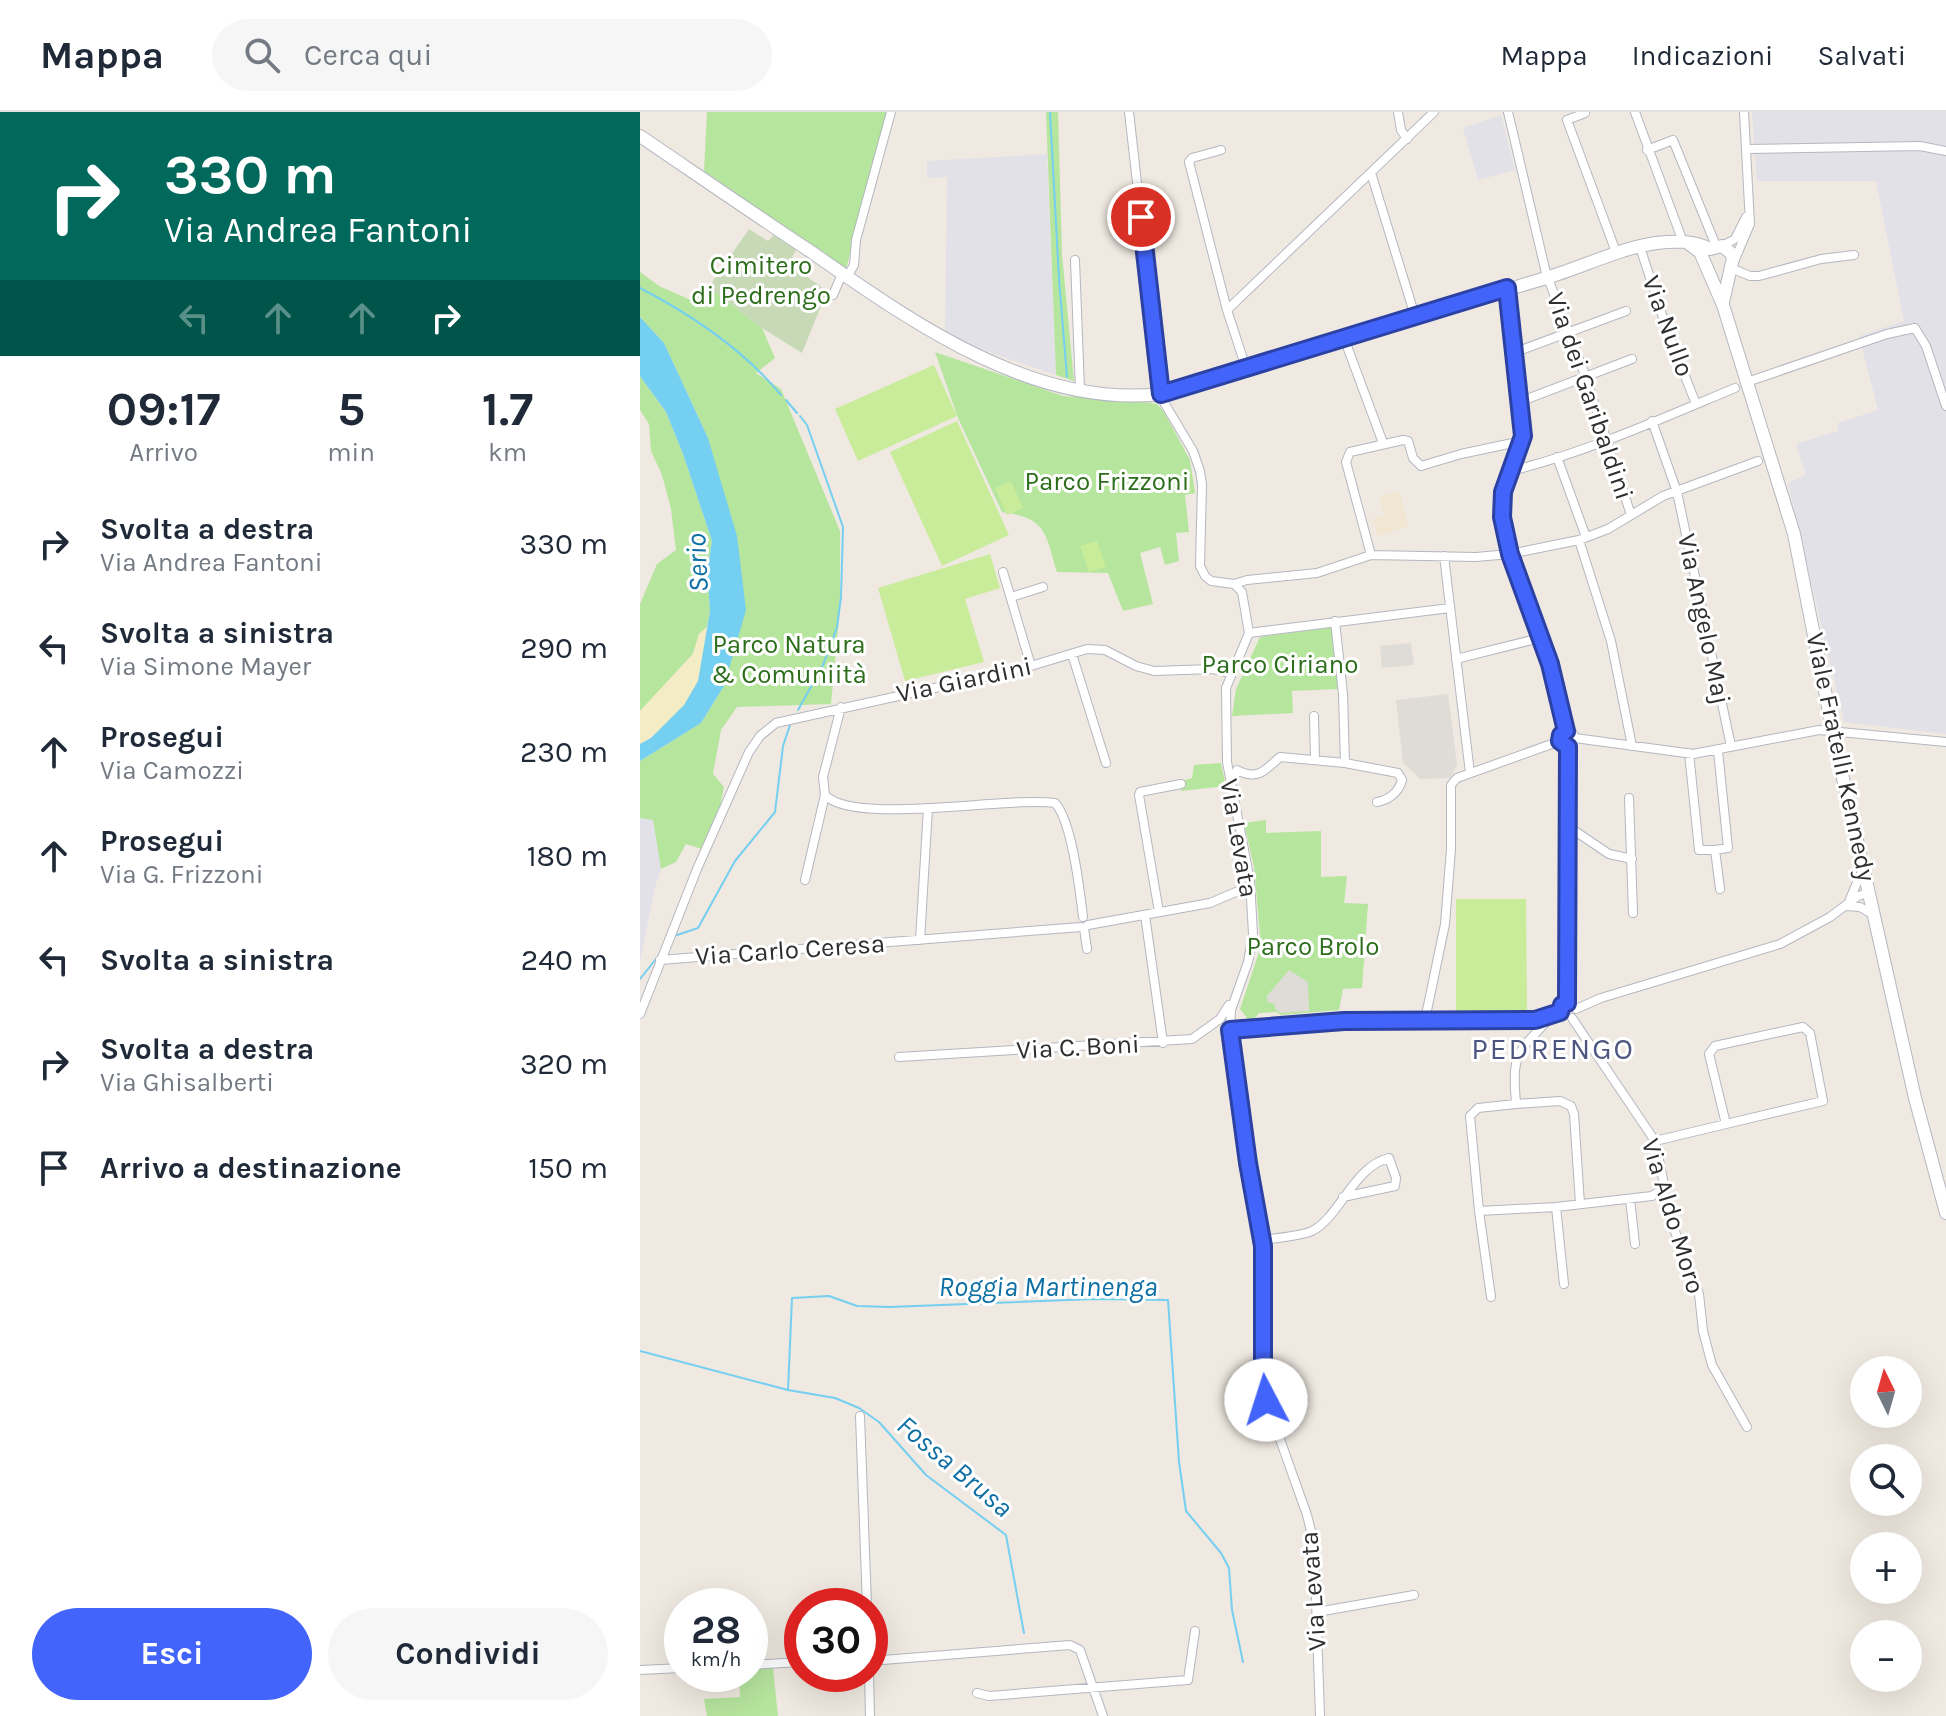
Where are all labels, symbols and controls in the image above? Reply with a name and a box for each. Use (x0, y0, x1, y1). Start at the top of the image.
search box (212, 19, 772, 91)
text: Mappa (40, 33, 164, 78)
icon: search (240, 33, 284, 77)
text: Cerca qui (304, 37, 432, 73)
text: Mappa (1500, 39, 1588, 72)
text: Indicazioni (1632, 39, 1773, 72)
text: Salvati (1817, 39, 1906, 72)
text: 330 m (164, 142, 336, 207)
icon: right (32, 144, 136, 248)
pin (1107, 183, 1175, 251)
icon: arrive (1119, 195, 1163, 239)
text: Via Andrea Fantoni (164, 209, 472, 251)
park label: Cimitero di Pedrengo (691, 250, 831, 311)
street label: Via Nullo (1635, 271, 1701, 381)
street label: Via dei Garibaldini (1540, 288, 1640, 504)
icon: left (172, 296, 216, 340)
icon: ahead (256, 296, 300, 340)
icon: ahead (340, 296, 384, 340)
icon: right (424, 296, 468, 340)
text: 09:17 (107, 381, 220, 437)
text: 5 (337, 381, 365, 437)
text: 1.7 (482, 381, 533, 437)
text: Arrivo (129, 437, 198, 468)
text: min (327, 437, 375, 468)
text: km (488, 437, 527, 468)
park label: Parco Frizzoni (1025, 466, 1190, 497)
text: Svolta a destra (100, 511, 314, 547)
icon: right (32, 522, 76, 566)
text: 330 m (520, 526, 608, 562)
street label: Via Angelo Maj (1671, 531, 1737, 707)
water label: Serio (679, 532, 715, 593)
text: Via Andrea Fantoni (100, 547, 323, 578)
text: Svolta a sinistra (100, 615, 334, 651)
icon: left (32, 626, 76, 670)
park label: Parco Natura & Comuniità (711, 629, 867, 690)
text: 290 m (520, 630, 608, 666)
street label: Viale Fratelli Kennedy (1799, 630, 1883, 884)
park label: Parco Ciriano (1202, 649, 1358, 680)
text: Via Simone Mayer (100, 651, 311, 682)
street label: Via Giardini (893, 651, 1035, 709)
text: Prosegui (100, 719, 224, 755)
icon: ahead (32, 730, 76, 774)
text: 230 m (520, 734, 608, 770)
text: Via Camozzi (100, 755, 244, 786)
street label: Via Levata (1213, 776, 1265, 900)
text: Prosegui (100, 823, 224, 859)
icon: ahead (32, 834, 76, 878)
text: 180 m (527, 838, 608, 874)
text: Via G. Frizzoni (100, 859, 264, 890)
street label: Via Carlo Ceresa (694, 928, 886, 972)
park label: Parco Brolo (1246, 931, 1380, 962)
icon: left (32, 938, 76, 982)
text: Svolta a sinistra (100, 942, 334, 978)
text: 240 m (521, 942, 608, 978)
street label: Via C. Boni (1016, 1028, 1140, 1066)
text: Svolta a destra (100, 1031, 314, 1067)
district label: PEDRENGO (1471, 1031, 1635, 1067)
icon: right (32, 1042, 76, 1086)
text: 320 m (520, 1046, 608, 1082)
text: Via Ghisalberti (100, 1067, 274, 1098)
street label: Via Aldo Moro (1635, 1135, 1711, 1297)
icon: arrive (32, 1146, 76, 1190)
text: Arrivo a destinazione (100, 1150, 402, 1186)
text: 150 m (528, 1150, 608, 1186)
water label: Roggia Martinenga (938, 1270, 1158, 1303)
north arrow (1850, 1356, 1922, 1428)
map controls (1850, 1356, 1922, 1692)
position arrow (1224, 1358, 1308, 1442)
water label: Fossa Brusa (890, 1408, 1020, 1524)
button: search (1850, 1444, 1922, 1516)
street label: Via Levata (1293, 1530, 1333, 1652)
button: + (1850, 1532, 1922, 1604)
speed limit sign: 30 (784, 1588, 888, 1692)
text: 28 (691, 1606, 741, 1653)
button: Esci (32, 1608, 312, 1700)
button: Condividi (328, 1608, 608, 1700)
button: − (1850, 1620, 1922, 1692)
text: km/h (691, 1648, 741, 1671)

